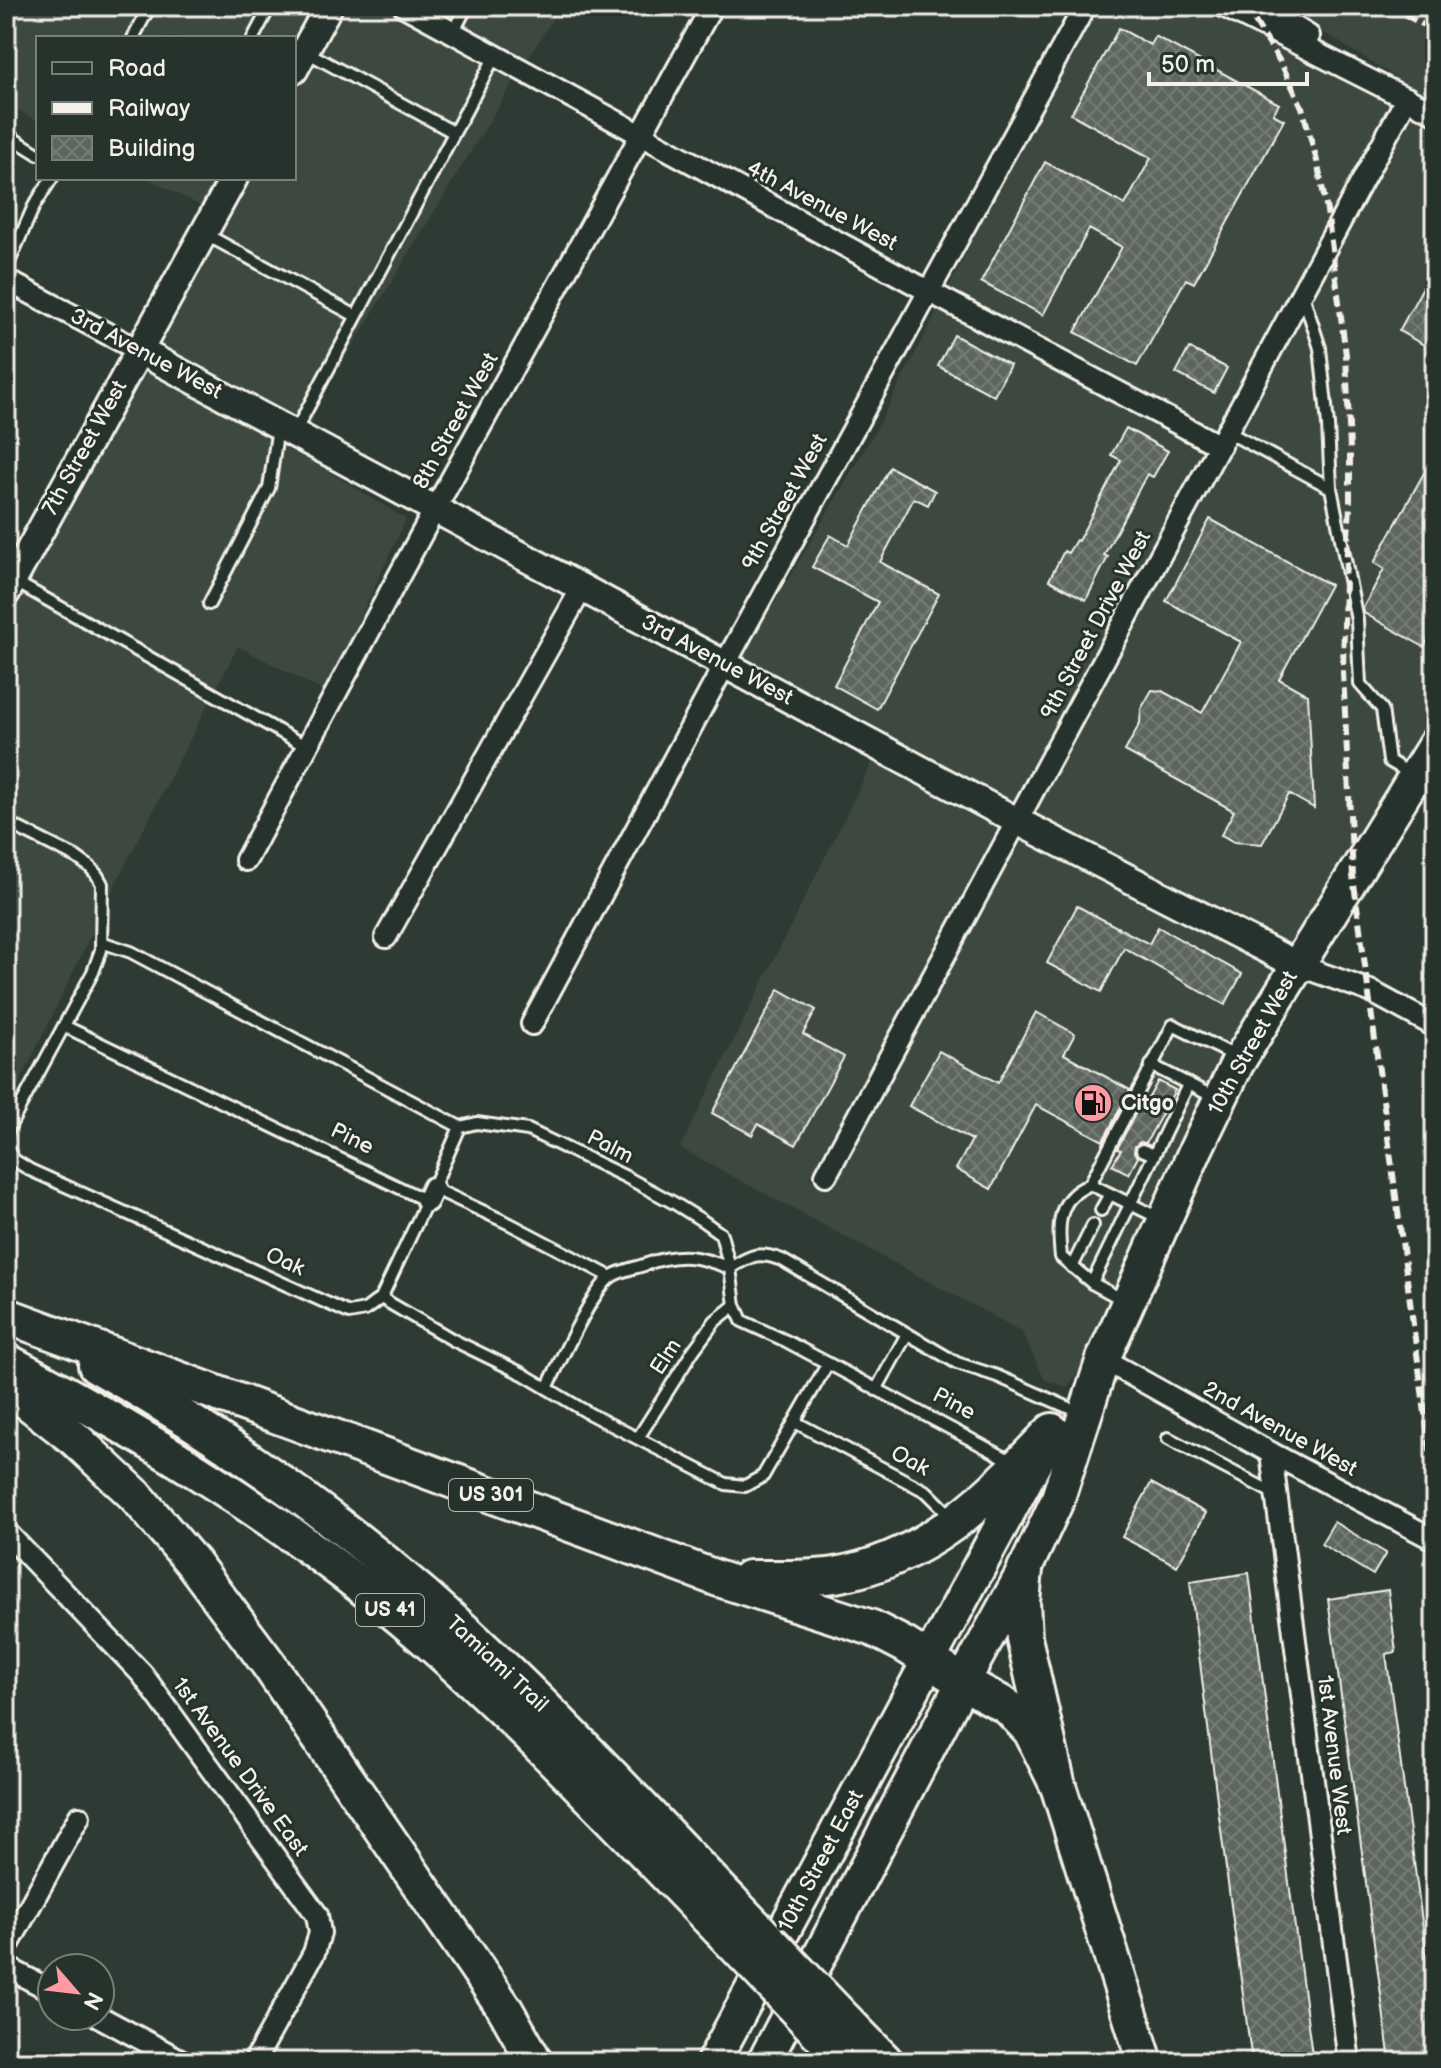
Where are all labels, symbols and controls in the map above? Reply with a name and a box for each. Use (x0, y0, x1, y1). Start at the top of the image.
legend (36, 36, 296, 180)
scale bar (1149, 36, 1307, 86)
text: 50 m (1161, 50, 1215, 79)
text: Road (108, 54, 166, 83)
text: Railway (108, 94, 190, 123)
text: Building (108, 134, 195, 163)
street label: 4th Avenue West (742, 155, 902, 257)
street label: 3rd Avenue West (66, 303, 227, 405)
street label: 8th Street West (407, 348, 505, 494)
street label: 7th Street West (37, 376, 133, 520)
street label: 9th Street West (736, 429, 834, 575)
street label: 9th Street Drive West (1035, 526, 1157, 724)
street label: 3rd Avenue West (637, 609, 798, 711)
street label: 10th Street West (1202, 966, 1304, 1120)
fuel station icon: Citgo (1072, 1082, 1114, 1124)
place label: Citgo (1121, 1090, 1174, 1117)
street label: Pine (326, 1117, 378, 1161)
street label: Palm (582, 1124, 638, 1170)
street label: Oak (261, 1242, 309, 1282)
street label: Elm (644, 1334, 688, 1380)
street label: 2nd Avenue West (1198, 1375, 1362, 1483)
street label: Pine (928, 1382, 980, 1426)
street label: Oak (886, 1440, 934, 1482)
road number: US 301 (449, 1479, 533, 1511)
road number: US 41 (356, 1594, 424, 1626)
street label: Tamiami Trail (440, 1610, 554, 1718)
street label: 1st Avenue Drive East (166, 1672, 314, 1862)
street label: 1st Avenue West (1311, 1674, 1357, 1837)
street label: 10th Street East (772, 1785, 870, 1937)
north arrow (36, 1952, 116, 2032)
text: N (77, 1987, 108, 2014)

